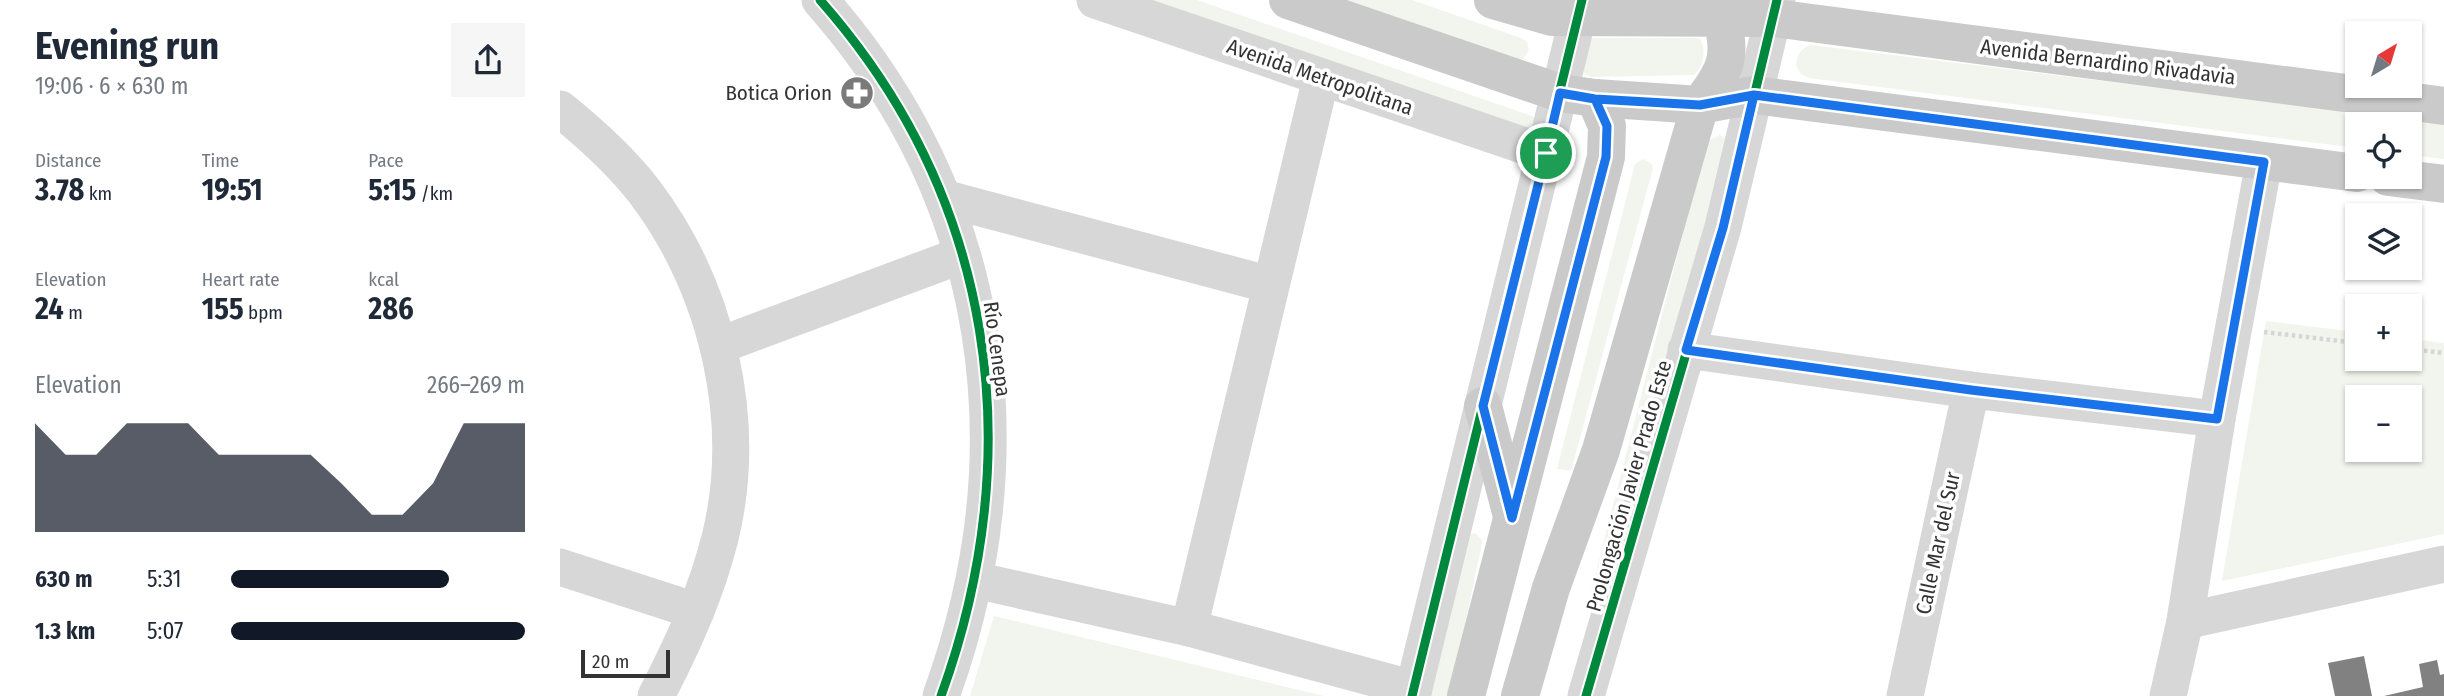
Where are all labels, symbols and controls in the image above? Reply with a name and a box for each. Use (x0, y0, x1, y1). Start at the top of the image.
north arrow (2345, 21, 2422, 98)
map controls (2345, 21, 2422, 462)
text: Evening run (35, 23, 219, 69)
button: share (451, 23, 525, 97)
street label: Avenida Metropolitana (1224, 33, 1416, 121)
street label: Avenida Bernardino Rivadavia (1979, 33, 2237, 91)
text: 19:06 · 6 × 630 m (35, 72, 188, 100)
pharmacy icon: Botica Orion (838, 74, 876, 112)
place label: Botica Orion (725, 80, 832, 106)
button: locate (2345, 112, 2422, 189)
pin (1516, 123, 1576, 183)
icon: arrive (1527, 134, 1565, 172)
text: Distance (35, 149, 102, 172)
text: Time (202, 149, 239, 172)
text: Pace (368, 149, 404, 172)
text: 3.78 (35, 172, 84, 208)
text: 19:51 (202, 172, 263, 208)
text: 5:15 (368, 172, 416, 208)
text: km (84, 182, 112, 205)
text: /km (416, 182, 453, 205)
button: layers (2345, 203, 2422, 280)
text: Elevation (35, 268, 107, 291)
text: Heart rate (202, 268, 280, 291)
text: kcal (368, 268, 399, 291)
text: 24 (35, 291, 64, 327)
text: 155 (202, 291, 244, 327)
text: 286 (368, 291, 414, 327)
button: + (2345, 294, 2422, 371)
street label: Río Cenepa (977, 300, 1017, 398)
text: m (64, 301, 83, 324)
text: bpm (244, 301, 283, 324)
street label: Prolongación Javier Prado Este (1581, 357, 1677, 615)
text: Elevation (35, 371, 122, 399)
text: 266–269 m (427, 371, 525, 399)
button: − (2345, 385, 2422, 462)
street label: Calle Mar del Sur (1910, 469, 1966, 617)
text: 630 m (35, 565, 93, 593)
text: 5:31 (147, 565, 181, 593)
text: 1.3 km (35, 617, 95, 645)
text: 5:07 (147, 617, 183, 645)
scale bar (581, 647, 670, 679)
text: 20 m (592, 650, 629, 673)

